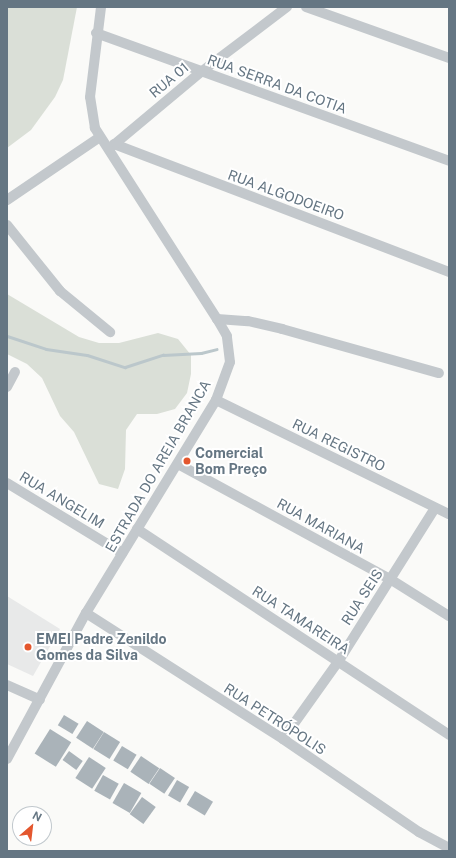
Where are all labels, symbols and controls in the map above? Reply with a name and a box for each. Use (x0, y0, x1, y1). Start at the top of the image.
street label: RUA SERRA DA COTIA (205, 51, 349, 117)
street label: RUA 01 (146, 59, 192, 101)
street label: RUA ALGODOEIRO (226, 166, 346, 224)
street label: ESTRADA DO AREIA BRANCA (102, 377, 214, 555)
street label: RUA REGISTRO (290, 415, 388, 475)
place label: Comercial Bom Preço (195, 445, 267, 478)
marker: Comercial Bom Preço (182, 456, 192, 466)
street label: RUA ANGELIM (17, 468, 107, 532)
street label: RUA MARIANA (274, 495, 368, 557)
street label: RUA SEIS (338, 566, 386, 628)
street label: RUA TAMAREIRA (249, 582, 353, 658)
place label: EMEI Padre Zenildo Gomes da Silva (36, 631, 167, 664)
marker: EMEI Padre Zenildo Gomes da Silva (23, 642, 33, 652)
street label: RUA PETRÓPOLIS (221, 680, 329, 758)
north arrow (12, 806, 52, 846)
text: N (31, 809, 44, 824)

